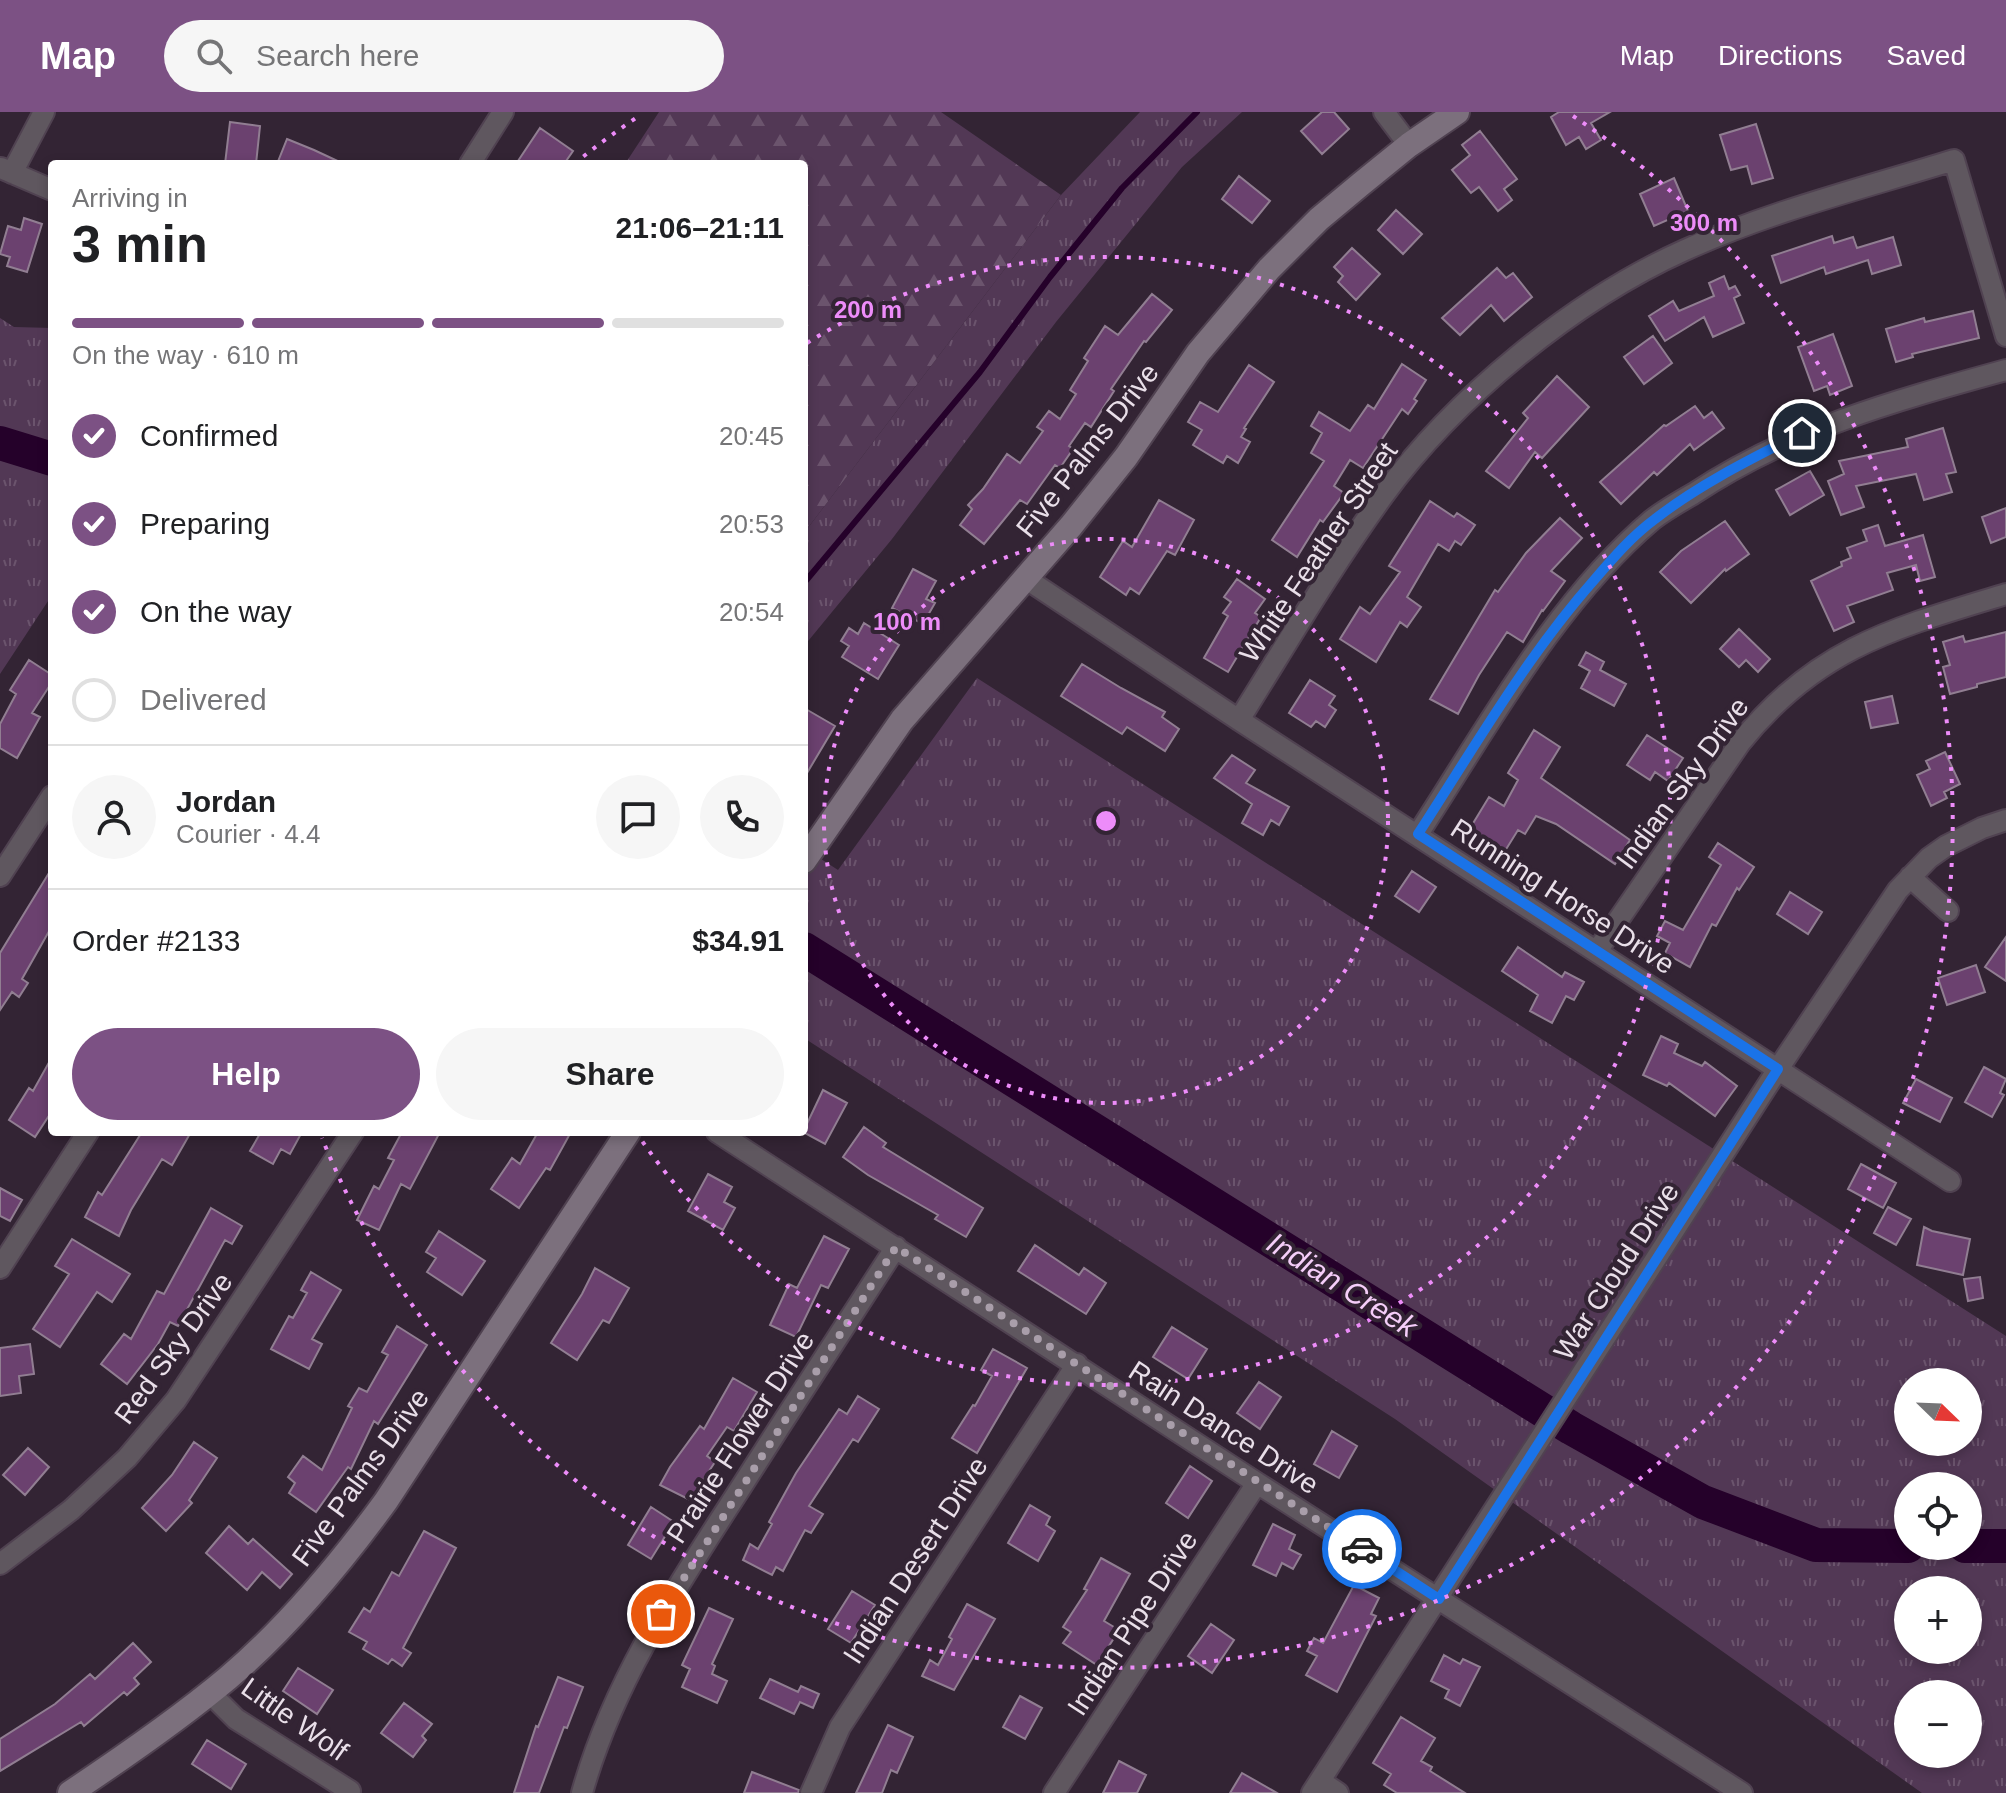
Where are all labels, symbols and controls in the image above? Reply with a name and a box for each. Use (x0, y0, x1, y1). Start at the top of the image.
search box (164, 20, 724, 92)
icon: search (192, 34, 236, 78)
text: Map (40, 35, 116, 77)
text: Search here (256, 39, 419, 72)
text: Map (1620, 40, 1674, 71)
text: Directions (1718, 40, 1843, 71)
text: Saved (1887, 40, 1966, 71)
text: Arriving in (72, 183, 188, 213)
text: 300 m (1670, 209, 1738, 236)
text: 21:06–21:11 (616, 211, 784, 244)
text: 3 min (72, 215, 208, 273)
text: 200 m (834, 296, 902, 323)
text: On the way · 610 m (72, 340, 299, 370)
street label: Five Palms Drive (1010, 357, 1165, 543)
pin (1768, 399, 1836, 467)
icon: home (1780, 411, 1824, 455)
icon: check (72, 414, 116, 458)
text: Confirmed (140, 419, 278, 452)
text: 20:45 (719, 421, 784, 451)
street label: White Feather Street (1233, 436, 1404, 668)
icon: check (72, 502, 116, 546)
text: Preparing (140, 507, 270, 540)
text: 20:53 (719, 509, 784, 539)
icon: check (72, 590, 116, 634)
text: On the way (140, 595, 292, 628)
text: 20:54 (719, 597, 784, 627)
text: 100 m (873, 608, 941, 635)
text: Delivered (140, 683, 267, 716)
street label: Indian Sky Drive (1610, 692, 1755, 875)
button: person (72, 775, 156, 859)
button: chat (596, 775, 680, 859)
button: phone (700, 775, 784, 859)
text: Jordan (176, 785, 276, 818)
centre of rings (1092, 807, 1120, 835)
street label: Running Horse Drive (1445, 813, 1680, 980)
text: Courier · 4.4 (176, 819, 321, 849)
text: Order #2133 (72, 924, 240, 957)
text: $34.91 (692, 924, 784, 957)
button: Help (72, 1028, 420, 1120)
button: Share (436, 1028, 784, 1120)
street label: War Cloud Drive (1548, 1177, 1685, 1365)
water label: Indian Creek (1261, 1226, 1425, 1345)
street label: Red Sky Drive (108, 1267, 239, 1430)
street label: Prairie Flower Drive (660, 1326, 820, 1549)
street label: Rain Dance Drive (1123, 1355, 1324, 1500)
north arrow (1894, 1368, 1982, 1456)
map controls (1894, 1368, 1982, 1768)
street label: Five Palms Drive (286, 1383, 435, 1572)
street label: Indian Desert Drive (837, 1451, 994, 1669)
button: locate (1894, 1472, 1982, 1560)
courier (1322, 1509, 1402, 1589)
street label: Indian Pipe Drive (1061, 1525, 1203, 1721)
icon: car (1340, 1527, 1384, 1571)
button: + (1894, 1576, 1982, 1664)
pin (627, 1580, 695, 1648)
icon: bag (639, 1592, 683, 1636)
street label: Little Wolf (236, 1672, 354, 1767)
button: − (1894, 1680, 1982, 1768)

